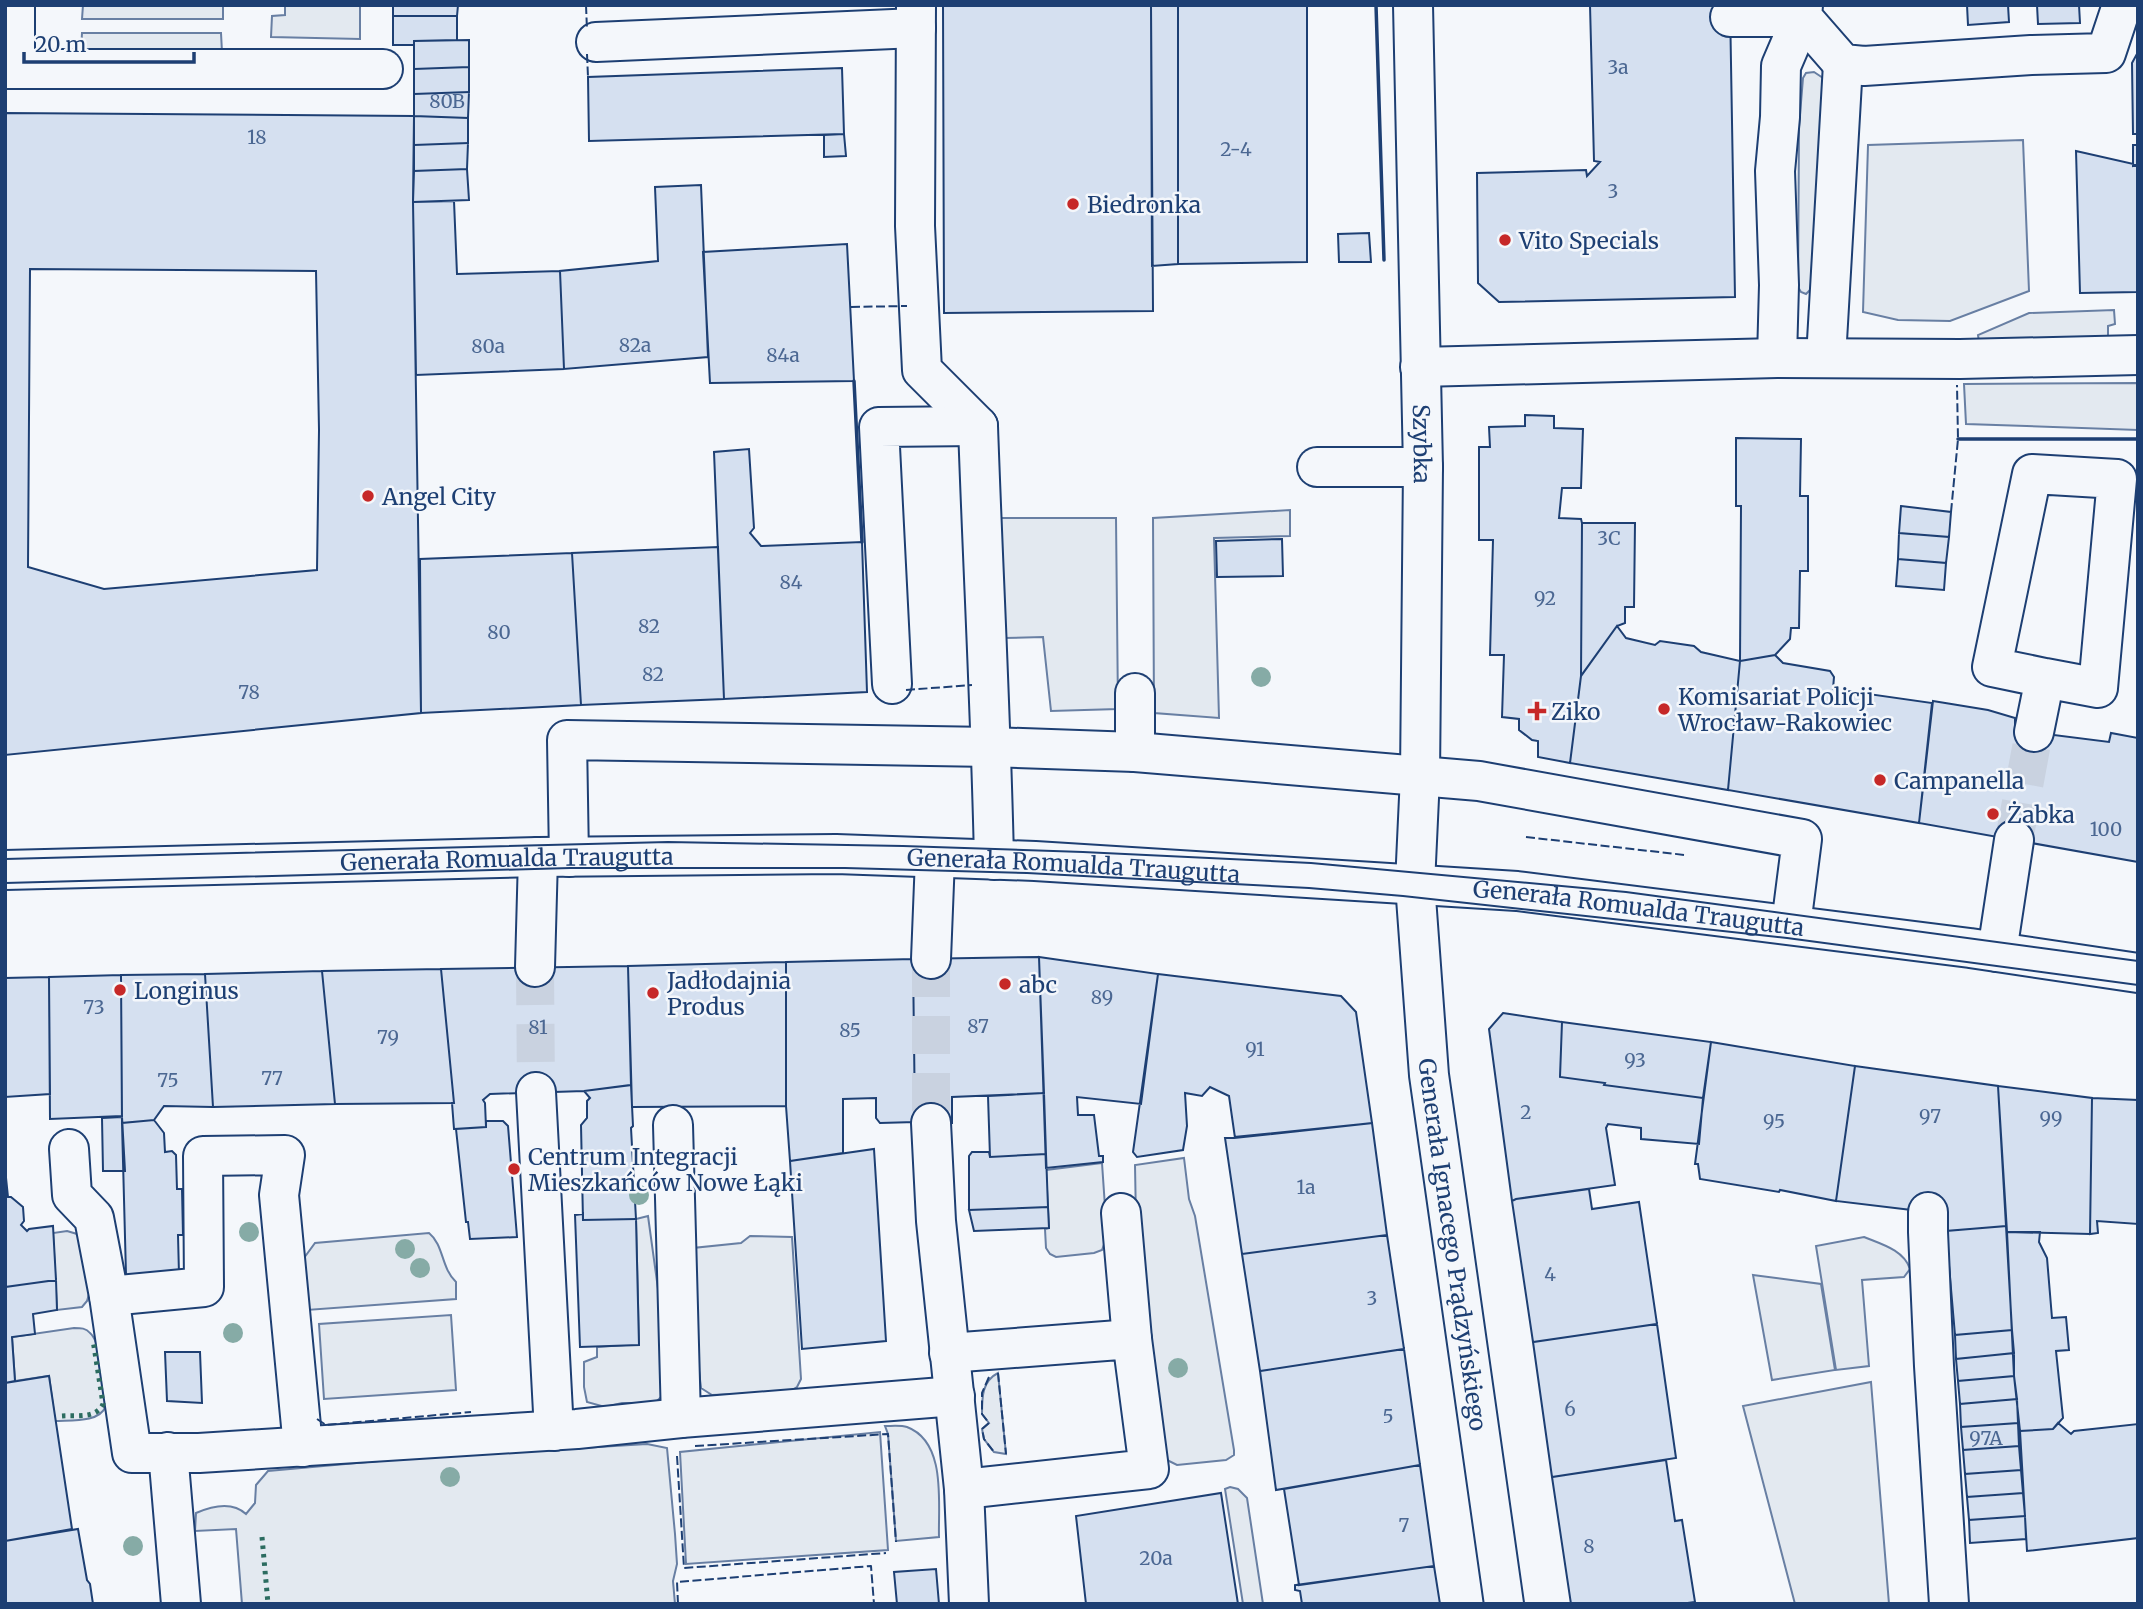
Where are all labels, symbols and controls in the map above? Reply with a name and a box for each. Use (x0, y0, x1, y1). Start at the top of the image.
scale bar (24, 21, 194, 65)
text: 20 m (35, 31, 87, 58)
house number: 3a (1607, 55, 1629, 79)
house number: 80B (429, 89, 465, 113)
house number: 18 (247, 125, 267, 149)
house number: 2-4 (1220, 137, 1252, 161)
house number: 3 (1608, 179, 1618, 203)
place label: Biedronka (1087, 190, 1201, 219)
marker: Biedronka (1065, 196, 1081, 212)
place label: Vito Specials (1518, 226, 1659, 255)
marker: Vito Specials (1497, 232, 1513, 248)
house number: 82a (619, 333, 651, 357)
house number: 80a (471, 334, 505, 358)
house number: 84a (766, 343, 800, 367)
street label: Szybka (1407, 404, 1438, 484)
place label: Angel City (381, 482, 496, 511)
marker: Angel City (360, 488, 376, 504)
house number: 3C (1597, 526, 1621, 550)
house number: 84 (780, 570, 803, 594)
house number: 92 (1534, 586, 1556, 610)
house number: 82 (638, 614, 660, 638)
house number: 80 (487, 620, 511, 644)
house number: 82 (642, 662, 664, 686)
house number: 78 (238, 680, 260, 704)
place label: Komisariat Policji Wrocław-Rakowiec (1677, 682, 1892, 737)
place label: Ziko (1551, 697, 1601, 726)
marker: Komisariat Policji Wrocław-Rakowiec (1656, 701, 1672, 717)
marker: Ziko (1529, 703, 1545, 719)
place label: Campanella (1894, 766, 2024, 795)
marker: Campanella (1872, 772, 1888, 788)
place label: Żabka (2007, 800, 2075, 829)
marker: Żabka (1985, 806, 2001, 822)
house number: 100 (2090, 817, 2122, 841)
street label: Generała Romualda Traugutta (340, 841, 674, 876)
street label: Generała Romualda Traugutta (907, 842, 1241, 888)
street label: Generała Romualda Traugutta (1472, 874, 1806, 942)
place label: Jadłodajnia Produs (666, 966, 791, 1021)
place label: abc (1019, 970, 1057, 999)
place label: Longinus (134, 976, 239, 1005)
marker: abc (997, 976, 1013, 992)
marker: Longinus (112, 982, 128, 998)
marker: Jadłodajnia Produs (645, 985, 661, 1001)
house number: 89 (1091, 985, 1113, 1009)
house number: 73 (83, 995, 105, 1019)
house number: 87 (967, 1014, 989, 1038)
house number: 81 (528, 1015, 548, 1039)
house number: 85 (839, 1018, 861, 1042)
house number: 79 (377, 1025, 399, 1049)
house number: 91 (1245, 1037, 1265, 1061)
house number: 93 (1624, 1048, 1646, 1072)
street label: Generała Ignacego Prądzyńskiego (1413, 1057, 1494, 1433)
house number: 77 (261, 1066, 283, 1090)
house number: 75 (157, 1068, 179, 1092)
house number: 2 (1520, 1100, 1532, 1124)
house number: 97 (1919, 1104, 1941, 1128)
house number: 99 (2040, 1106, 2063, 1130)
house number: 95 (1763, 1109, 1785, 1133)
place label: Centrum Integracji Mieszkańców Nowe Łąki (528, 1142, 803, 1197)
marker: Centrum Integracji Mieszkańców Nowe Łąki (506, 1161, 522, 1177)
house number: 1a (1297, 1175, 1315, 1199)
house number: 4 (1544, 1262, 1556, 1286)
house number: 3 (1367, 1286, 1377, 1310)
house number: 6 (1564, 1397, 1576, 1421)
house number: 5 (1382, 1404, 1394, 1428)
house number: 97A (1969, 1426, 2003, 1450)
house number: 7 (1399, 1513, 1410, 1537)
house number: 8 (1583, 1534, 1595, 1558)
house number: 20a (1139, 1546, 1173, 1570)

